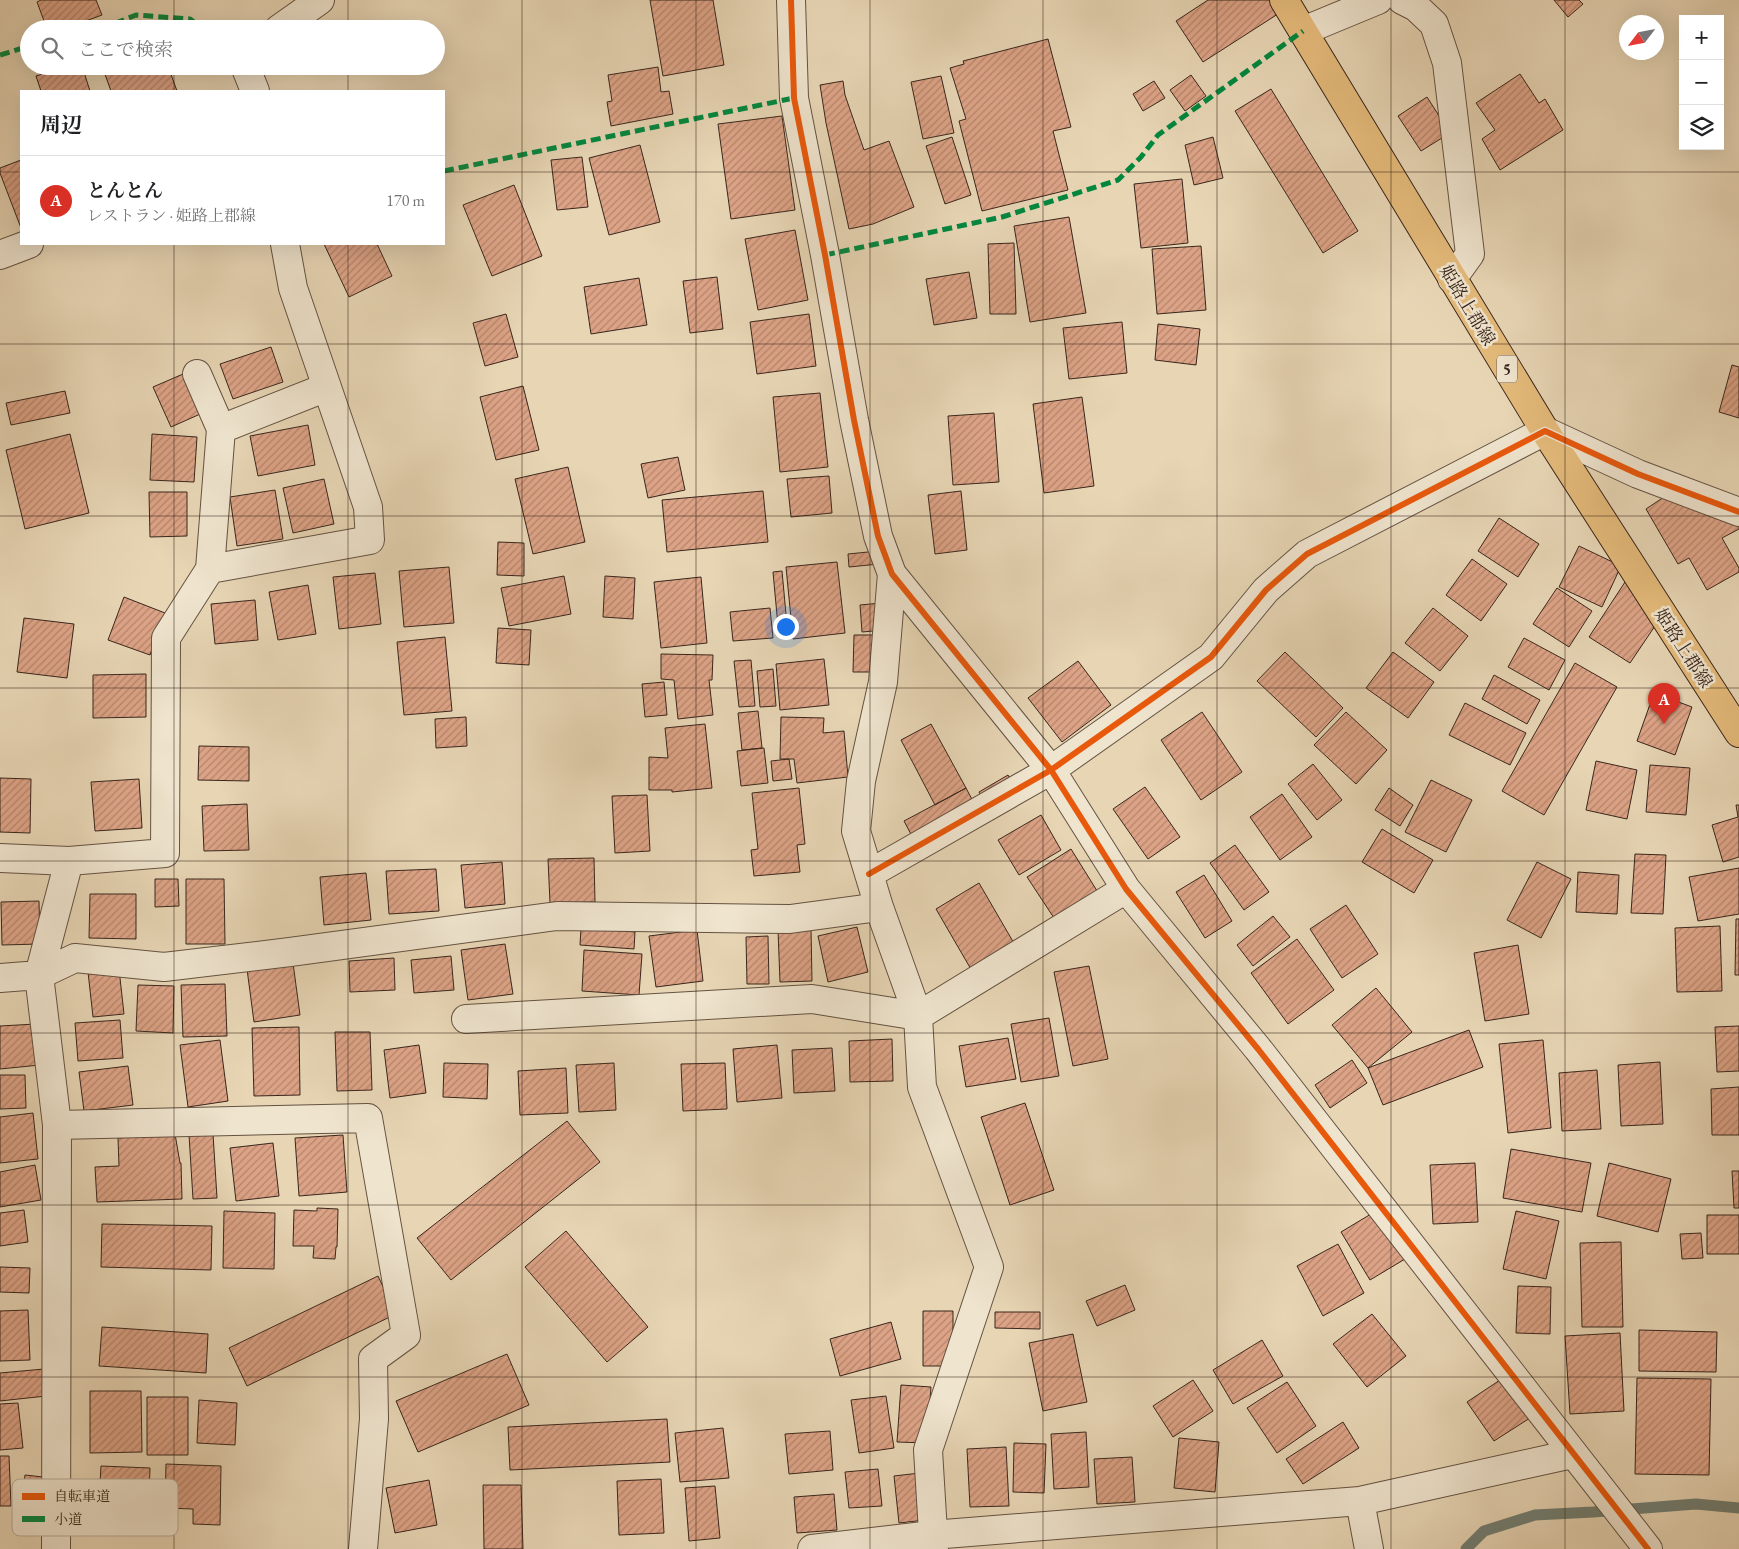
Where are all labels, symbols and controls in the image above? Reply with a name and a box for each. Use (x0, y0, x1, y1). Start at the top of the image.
north arrow (1619, 15, 1664, 60)
map controls (1679, 15, 1724, 150)
button: + (1679, 15, 1724, 60)
search box (20, 20, 445, 75)
icon: search (38, 34, 66, 62)
text: ここで検索 (78, 37, 173, 62)
button: − (1679, 60, 1724, 105)
button: layers (1679, 105, 1724, 150)
text: 周辺 (40, 111, 82, 138)
text: とんとん (87, 178, 163, 203)
text: A (50, 190, 62, 211)
text: 170 m (386, 190, 425, 211)
text: レストラン · 姫路上郡線 (87, 205, 256, 226)
street label: 姫路上郡線 (1435, 261, 1501, 349)
road number: 5 (1497, 356, 1517, 382)
street label: 姫路上郡線 (1650, 604, 1718, 692)
your location (773, 614, 799, 640)
pin: A (1648, 683, 1680, 724)
legend (12, 1479, 178, 1536)
text: 自転車道 (54, 1487, 110, 1505)
text: 小道 (54, 1510, 82, 1528)

